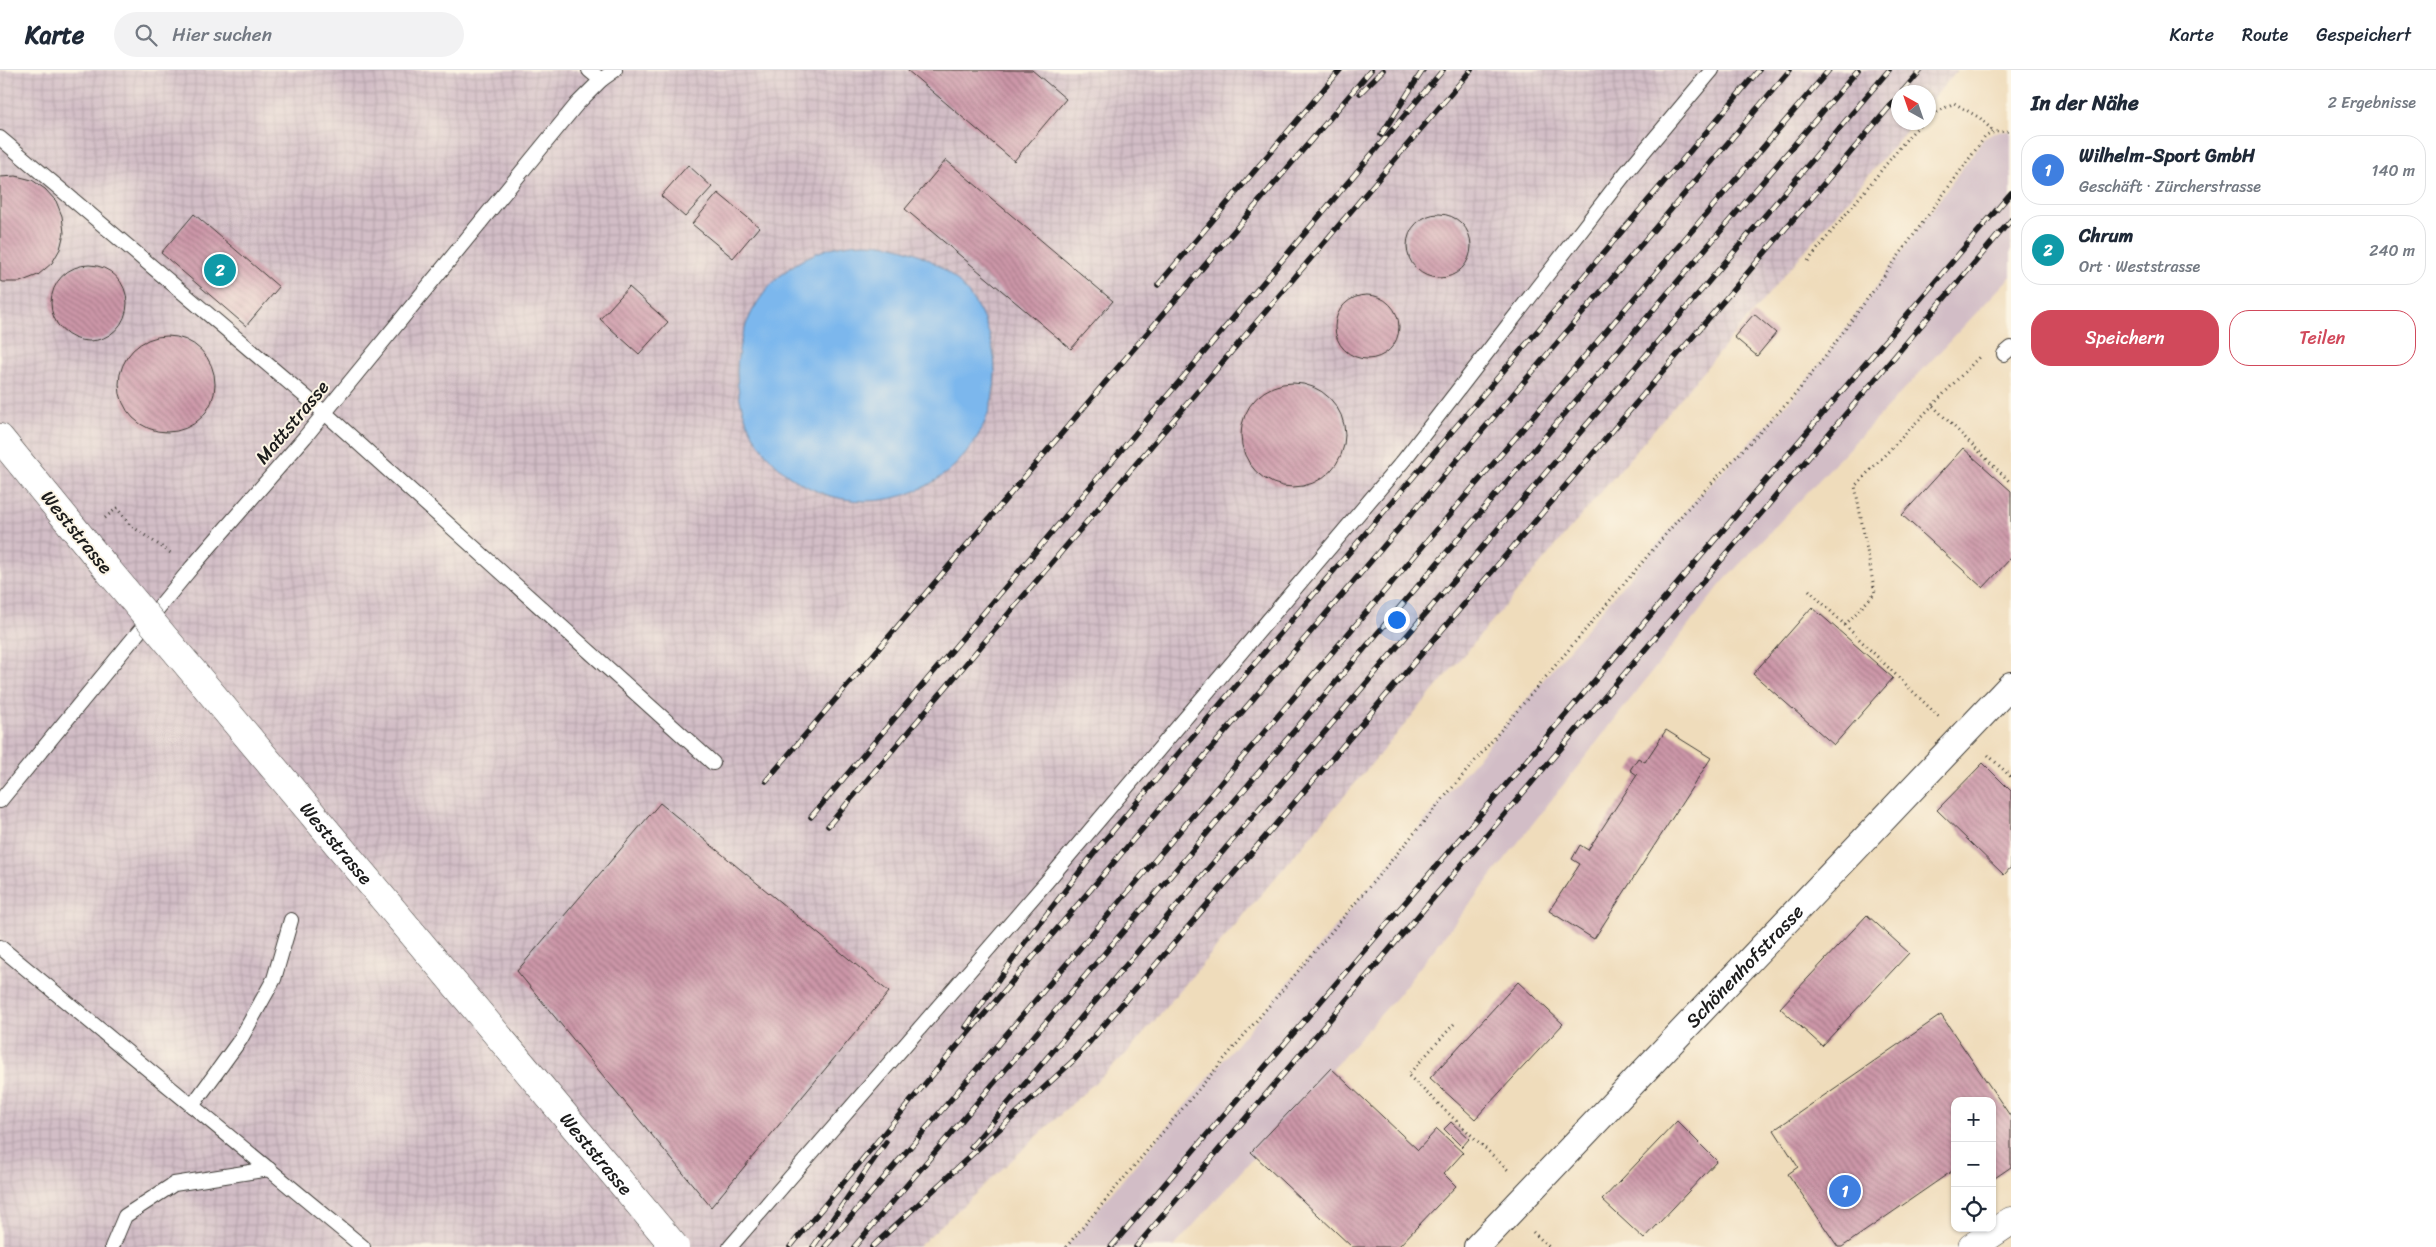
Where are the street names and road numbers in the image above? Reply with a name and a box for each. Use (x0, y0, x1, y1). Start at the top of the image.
street label: Mattstrasse (247, 372, 337, 472)
street label: Weststrasse (33, 483, 121, 581)
street label: Weststrasse (292, 794, 382, 892)
street label: Schönenhofstrasse (1677, 896, 1812, 1035)
street label: Weststrasse (552, 1104, 642, 1203)

